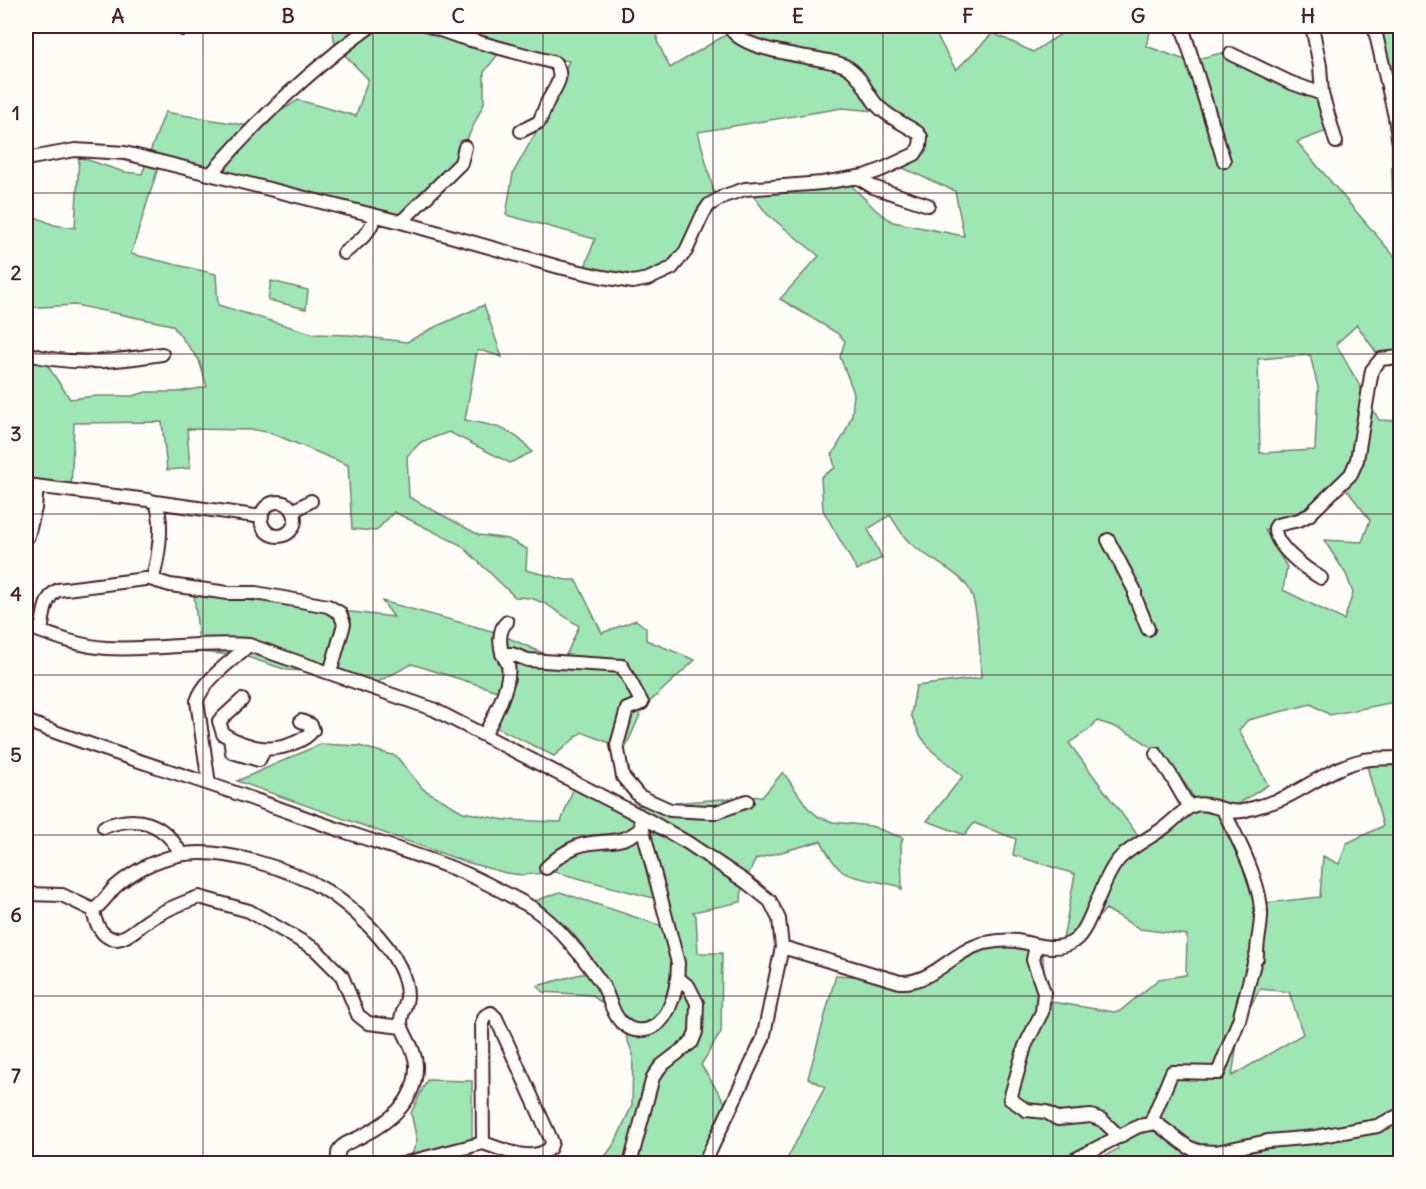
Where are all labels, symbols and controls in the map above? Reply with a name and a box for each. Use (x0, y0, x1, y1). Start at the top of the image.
text: A (112, 3, 125, 28)
text: B (281, 3, 295, 28)
text: C (451, 3, 465, 28)
text: D (621, 3, 635, 28)
text: E (792, 3, 804, 28)
text: F (962, 3, 974, 28)
text: G (1131, 3, 1145, 28)
text: H (1301, 3, 1315, 28)
text: 1 (12, 100, 20, 125)
text: 2 (11, 260, 22, 285)
text: 3 (10, 421, 22, 446)
text: 4 (10, 581, 22, 606)
text: 5 (10, 742, 22, 767)
text: 6 (10, 902, 22, 927)
text: 7 (11, 1063, 21, 1088)

